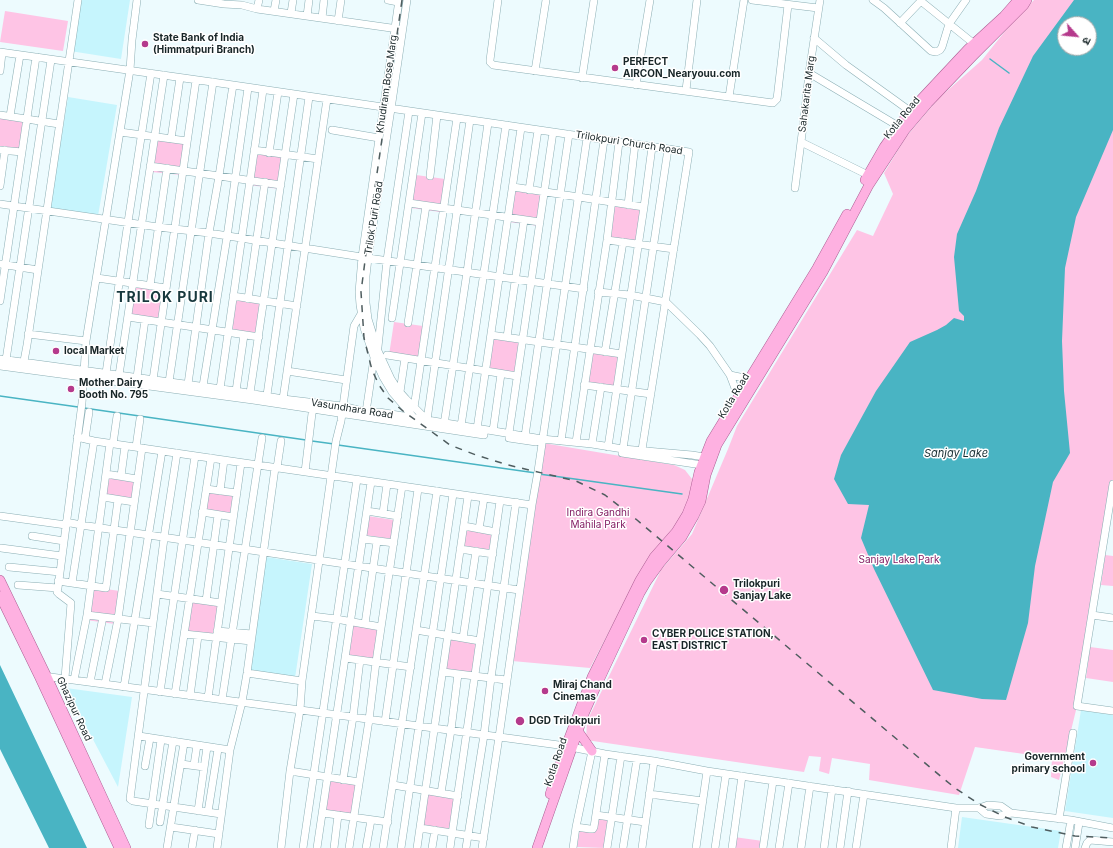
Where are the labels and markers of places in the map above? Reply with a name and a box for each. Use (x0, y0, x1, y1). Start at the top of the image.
place label: State Bank of India (Himmatpuri Branch) (153, 32, 255, 56)
marker: State Bank of India (Himmatpuri Branch) (140, 39, 150, 49)
place label: PERFECT AIRCON_Nearyouu.com (623, 56, 740, 80)
marker: PERFECT AIRCON_Nearyouu.com (610, 63, 620, 73)
place label: local Market (64, 345, 124, 357)
marker: local Market (51, 346, 61, 356)
place label: Mother Dairy Booth No. 795 (79, 377, 148, 400)
marker: Mother Dairy Booth No. 795 (66, 384, 76, 394)
place label: Trilokpuri Sanjay Lake (733, 578, 791, 602)
marker: Trilokpuri Sanjay Lake (718, 584, 730, 596)
place label: CYBER POLICE STATION, EAST DISTRICT (652, 628, 774, 652)
marker: CYBER POLICE STATION, EAST DISTRICT (639, 635, 649, 645)
place label: Miraj Chand Cinemas (553, 679, 612, 702)
marker: Miraj Chand Cinemas (540, 686, 550, 696)
marker: DGD Trilokpuri (514, 715, 526, 727)
place label: DGD Trilokpuri (529, 715, 600, 727)
place label: Government primary school (1012, 751, 1085, 774)
marker: Government primary school (1088, 758, 1098, 768)

